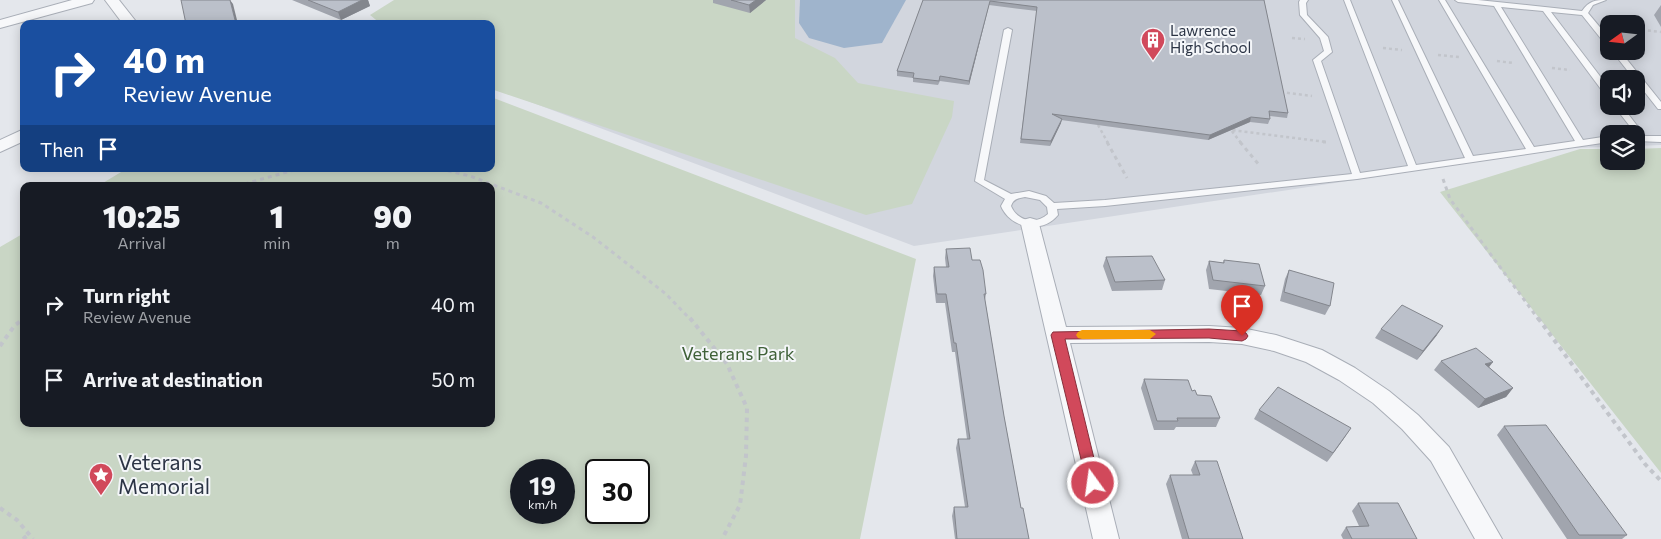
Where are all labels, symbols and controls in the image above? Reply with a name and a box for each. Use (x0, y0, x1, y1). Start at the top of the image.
north arrow (1600, 15, 1645, 60)
map controls (1600, 15, 1645, 170)
place label: Lawrence High School (1170, 21, 1251, 56)
building icon: Lawrence High School (1140, 27, 1166, 61)
text: 40 m (123, 37, 205, 80)
icon: right (40, 40, 105, 105)
button: sound (1600, 70, 1645, 115)
text: Review Avenue (123, 80, 272, 107)
button: layers (1600, 125, 1645, 170)
icon: arrive (94, 135, 122, 163)
text: Then (40, 138, 84, 161)
text: 10:25 (103, 197, 180, 234)
text: 1 (270, 197, 284, 234)
text: 90 (373, 197, 412, 234)
text: Arrival (117, 233, 166, 252)
text: min (263, 233, 290, 252)
text: m (386, 233, 400, 252)
text: Turn right (83, 284, 170, 307)
pin (1221, 285, 1263, 336)
icon: right (40, 291, 68, 319)
icon: arrive (1228, 292, 1256, 320)
text: 40 m (431, 293, 475, 316)
text: Review Avenue (83, 307, 191, 326)
park label: Veterans Park (681, 342, 795, 364)
icon: arrive (40, 366, 68, 394)
text: Arrive at destination (83, 368, 263, 391)
text: 50 m (431, 368, 475, 391)
place label: Veterans Memorial (118, 449, 210, 498)
position arrow (1066, 456, 1118, 508)
speed limit sign: 30 (585, 459, 650, 524)
place icon: Veterans Memorial (88, 462, 114, 496)
text: 19 (529, 470, 556, 500)
text: km/h (528, 497, 557, 511)

